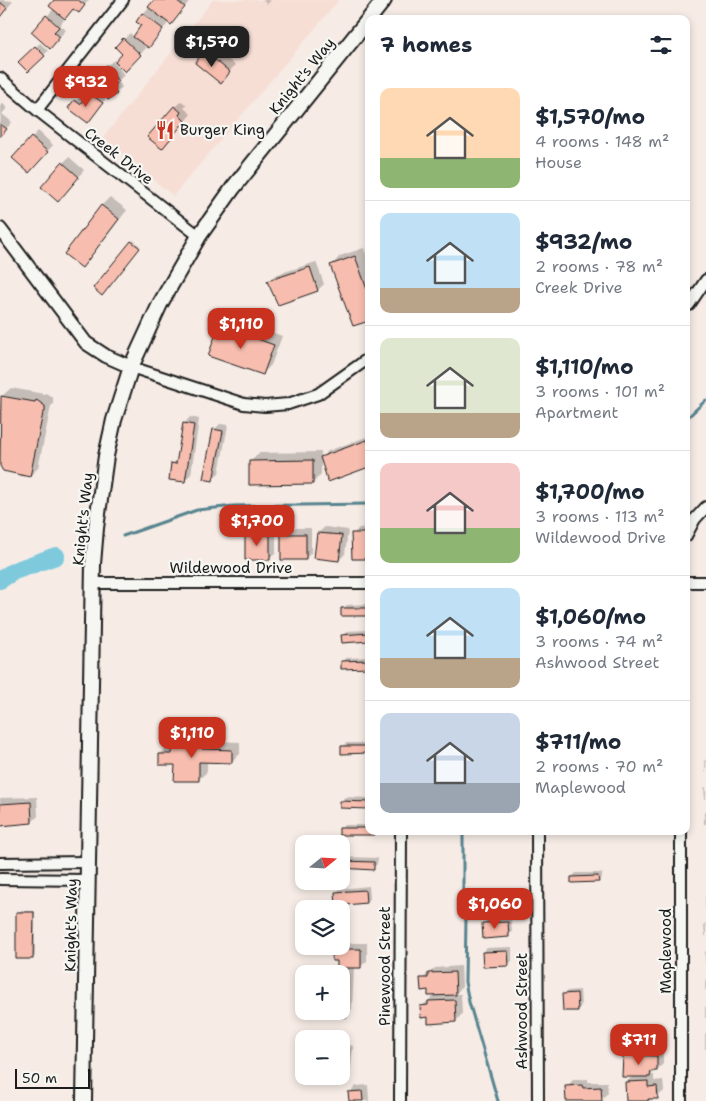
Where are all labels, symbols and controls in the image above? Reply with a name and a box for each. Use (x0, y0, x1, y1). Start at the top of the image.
pin: $1,570 (171, 26, 253, 68)
text: $1,570 (185, 31, 239, 52)
text: 7 homes (380, 31, 472, 59)
icon: filters (647, 31, 675, 59)
street label: Knight's Way (265, 33, 339, 119)
pin: $932 (56, 66, 116, 108)
text: $932 (64, 71, 108, 92)
text: $1,570/mo (535, 103, 645, 131)
icon: home (420, 108, 480, 168)
restaurant icon: Burger King (154, 119, 176, 141)
place label: Burger King (180, 120, 265, 140)
street label: Creek Drive (80, 123, 158, 189)
text: 4 rooms · 148 m² (535, 131, 669, 152)
text: House (535, 152, 582, 173)
text: $932/mo (535, 228, 632, 256)
icon: home (420, 233, 480, 293)
text: 2 rooms · 78 m² (535, 256, 663, 277)
text: Creek Drive (535, 277, 623, 298)
pin: $1,110 (200, 308, 282, 350)
text: $1,110 (219, 313, 263, 334)
text: $1,110/mo (535, 353, 634, 381)
icon: home (420, 358, 480, 418)
text: 3 rooms · 101 m² (535, 381, 665, 402)
text: Apartment (535, 402, 618, 423)
street label: Knight's Way (68, 471, 98, 567)
text: $1,700/mo (535, 478, 645, 506)
icon: home (420, 483, 480, 543)
pin: $1,700 (216, 504, 298, 547)
text: 3 rooms · 113 m² (535, 506, 665, 527)
text: $1,700 (230, 510, 284, 531)
text: Wildewood Drive (535, 527, 666, 548)
street label: Wildewood Drive (170, 558, 292, 578)
text: $1,060/mo (535, 603, 646, 631)
icon: home (420, 608, 480, 668)
text: 3 rooms · 74 m² (535, 631, 663, 652)
text: Ashwood Street (535, 652, 660, 673)
pin: $1,110 (151, 716, 233, 759)
text: $1,110 (170, 722, 214, 743)
text: $711/mo (535, 728, 621, 756)
icon: home (420, 733, 480, 793)
text: 2 rooms · 70 m² (535, 756, 663, 777)
text: Maplewood (535, 777, 626, 798)
north arrow (295, 835, 350, 890)
map controls (295, 835, 350, 1085)
street label: Knight's Way (60, 878, 82, 972)
pin: $1,060 (454, 888, 536, 930)
text: $1,060 (468, 893, 522, 914)
button: layers (295, 900, 350, 955)
street label: Pinewood Street (375, 906, 395, 1026)
street label: Maplewood (656, 908, 676, 994)
street label: Ashwood Street (512, 953, 532, 1069)
button: + (295, 965, 350, 1020)
pin: $711 (609, 1024, 669, 1066)
text: $711 (621, 1029, 657, 1050)
button: − (295, 1030, 350, 1085)
scale bar (15, 1066, 90, 1089)
text: 50 m (22, 1069, 57, 1087)

